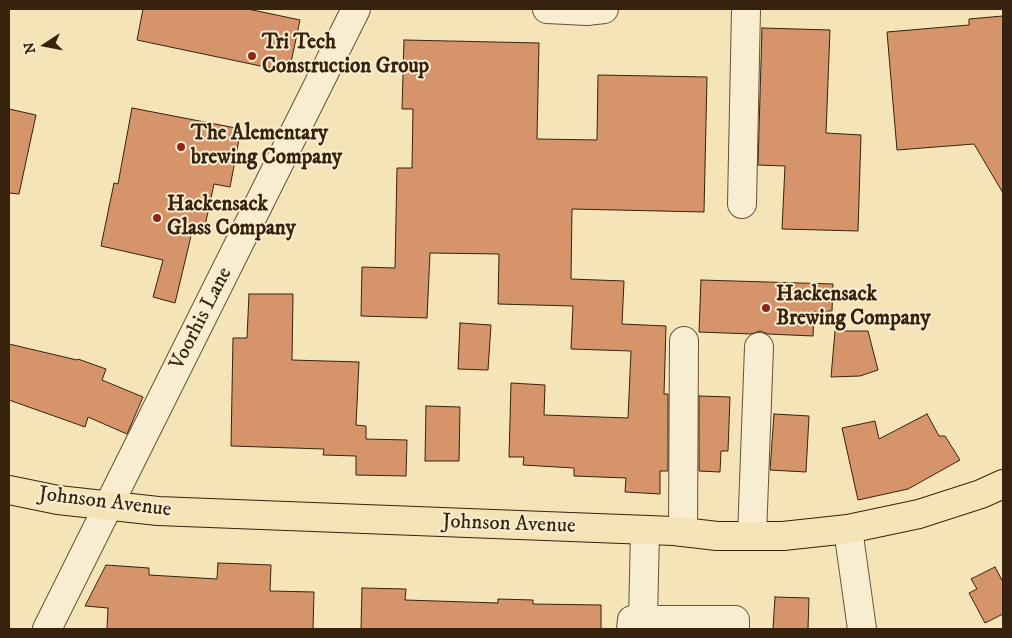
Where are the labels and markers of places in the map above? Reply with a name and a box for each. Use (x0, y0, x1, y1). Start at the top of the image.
place label: Tri Tech Construction Group (262, 31, 429, 81)
marker: Tri Tech Construction Group (246, 50, 258, 62)
place label: The Alementary brewing Company (191, 122, 342, 172)
marker: The Alementary brewing Company (175, 141, 187, 153)
place label: Hackensack Glass Company (167, 193, 296, 243)
marker: Hackensack Glass Company (151, 212, 163, 224)
place label: Hackensack Brewing Company (776, 283, 930, 333)
marker: Hackensack Brewing Company (760, 302, 772, 314)

